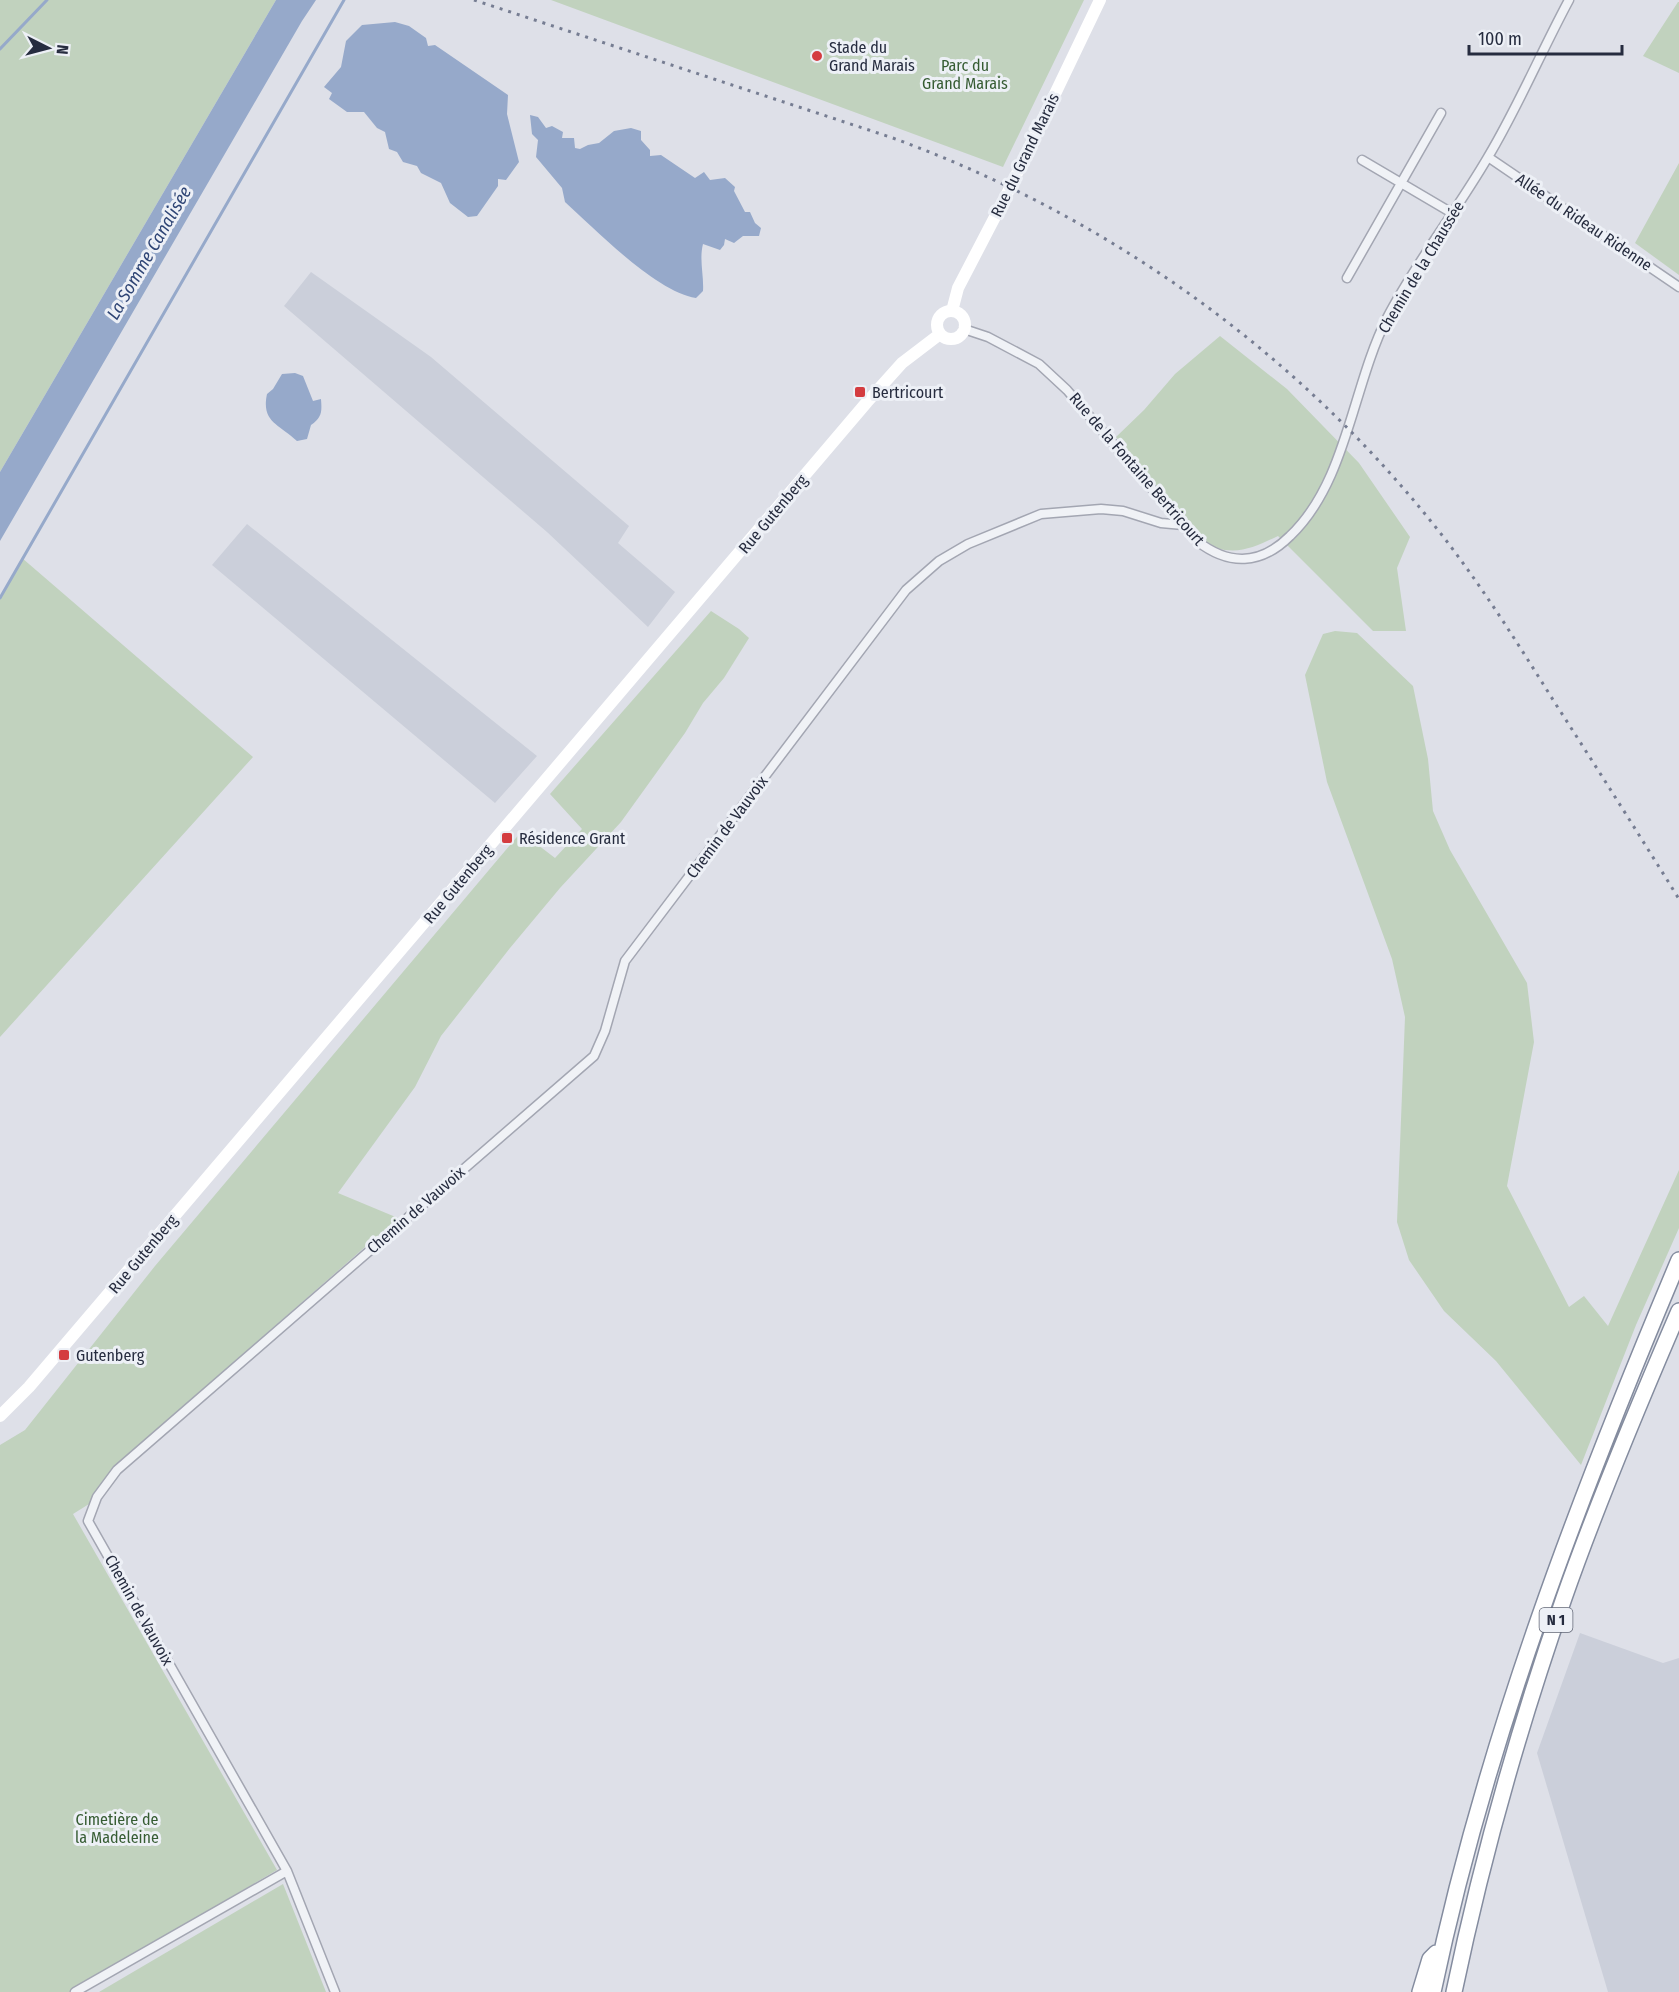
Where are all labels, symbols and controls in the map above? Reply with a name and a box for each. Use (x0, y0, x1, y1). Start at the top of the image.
north arrow (18, 18, 78, 78)
scale bar (1469, 18, 1622, 56)
text: 100 m (1478, 28, 1522, 50)
place label: Stade du Grand Marais (829, 38, 915, 75)
text: N (52, 44, 72, 55)
marker: Stade du Grand Marais (810, 49, 824, 63)
park label: Parc du Grand Marais (922, 56, 1008, 93)
street label: Rue du Grand Marais (987, 90, 1063, 220)
street label: Allée du Rideau Ridenne (1512, 169, 1656, 275)
water label: La Somme Canalisée (102, 182, 196, 323)
street label: Chemin de la Chaussée (1374, 197, 1468, 337)
place label: Bertricourt (872, 383, 944, 402)
marker: Bertricourt (853, 385, 867, 399)
street label: Rue de la Fontaine Bertricourt (1065, 389, 1209, 550)
street label: Rue Gutenberg (735, 470, 812, 557)
street label: Chemin de Vauvoix (682, 772, 772, 882)
place label: Résidence Grant (519, 829, 626, 848)
marker: Résidence Grant (500, 831, 514, 845)
street label: Rue Gutenberg (420, 840, 497, 927)
street label: Chemin de Vauvoix (363, 1162, 469, 1258)
street label: Rue Gutenberg (105, 1210, 182, 1297)
place label: Gutenberg (76, 1346, 145, 1365)
marker: Gutenberg (57, 1348, 71, 1362)
street label: Chemin de Vauvoix (101, 1551, 177, 1669)
road number: N 1 (1540, 1608, 1572, 1632)
park label: Cimetière de la Madeleine (75, 1810, 159, 1847)

